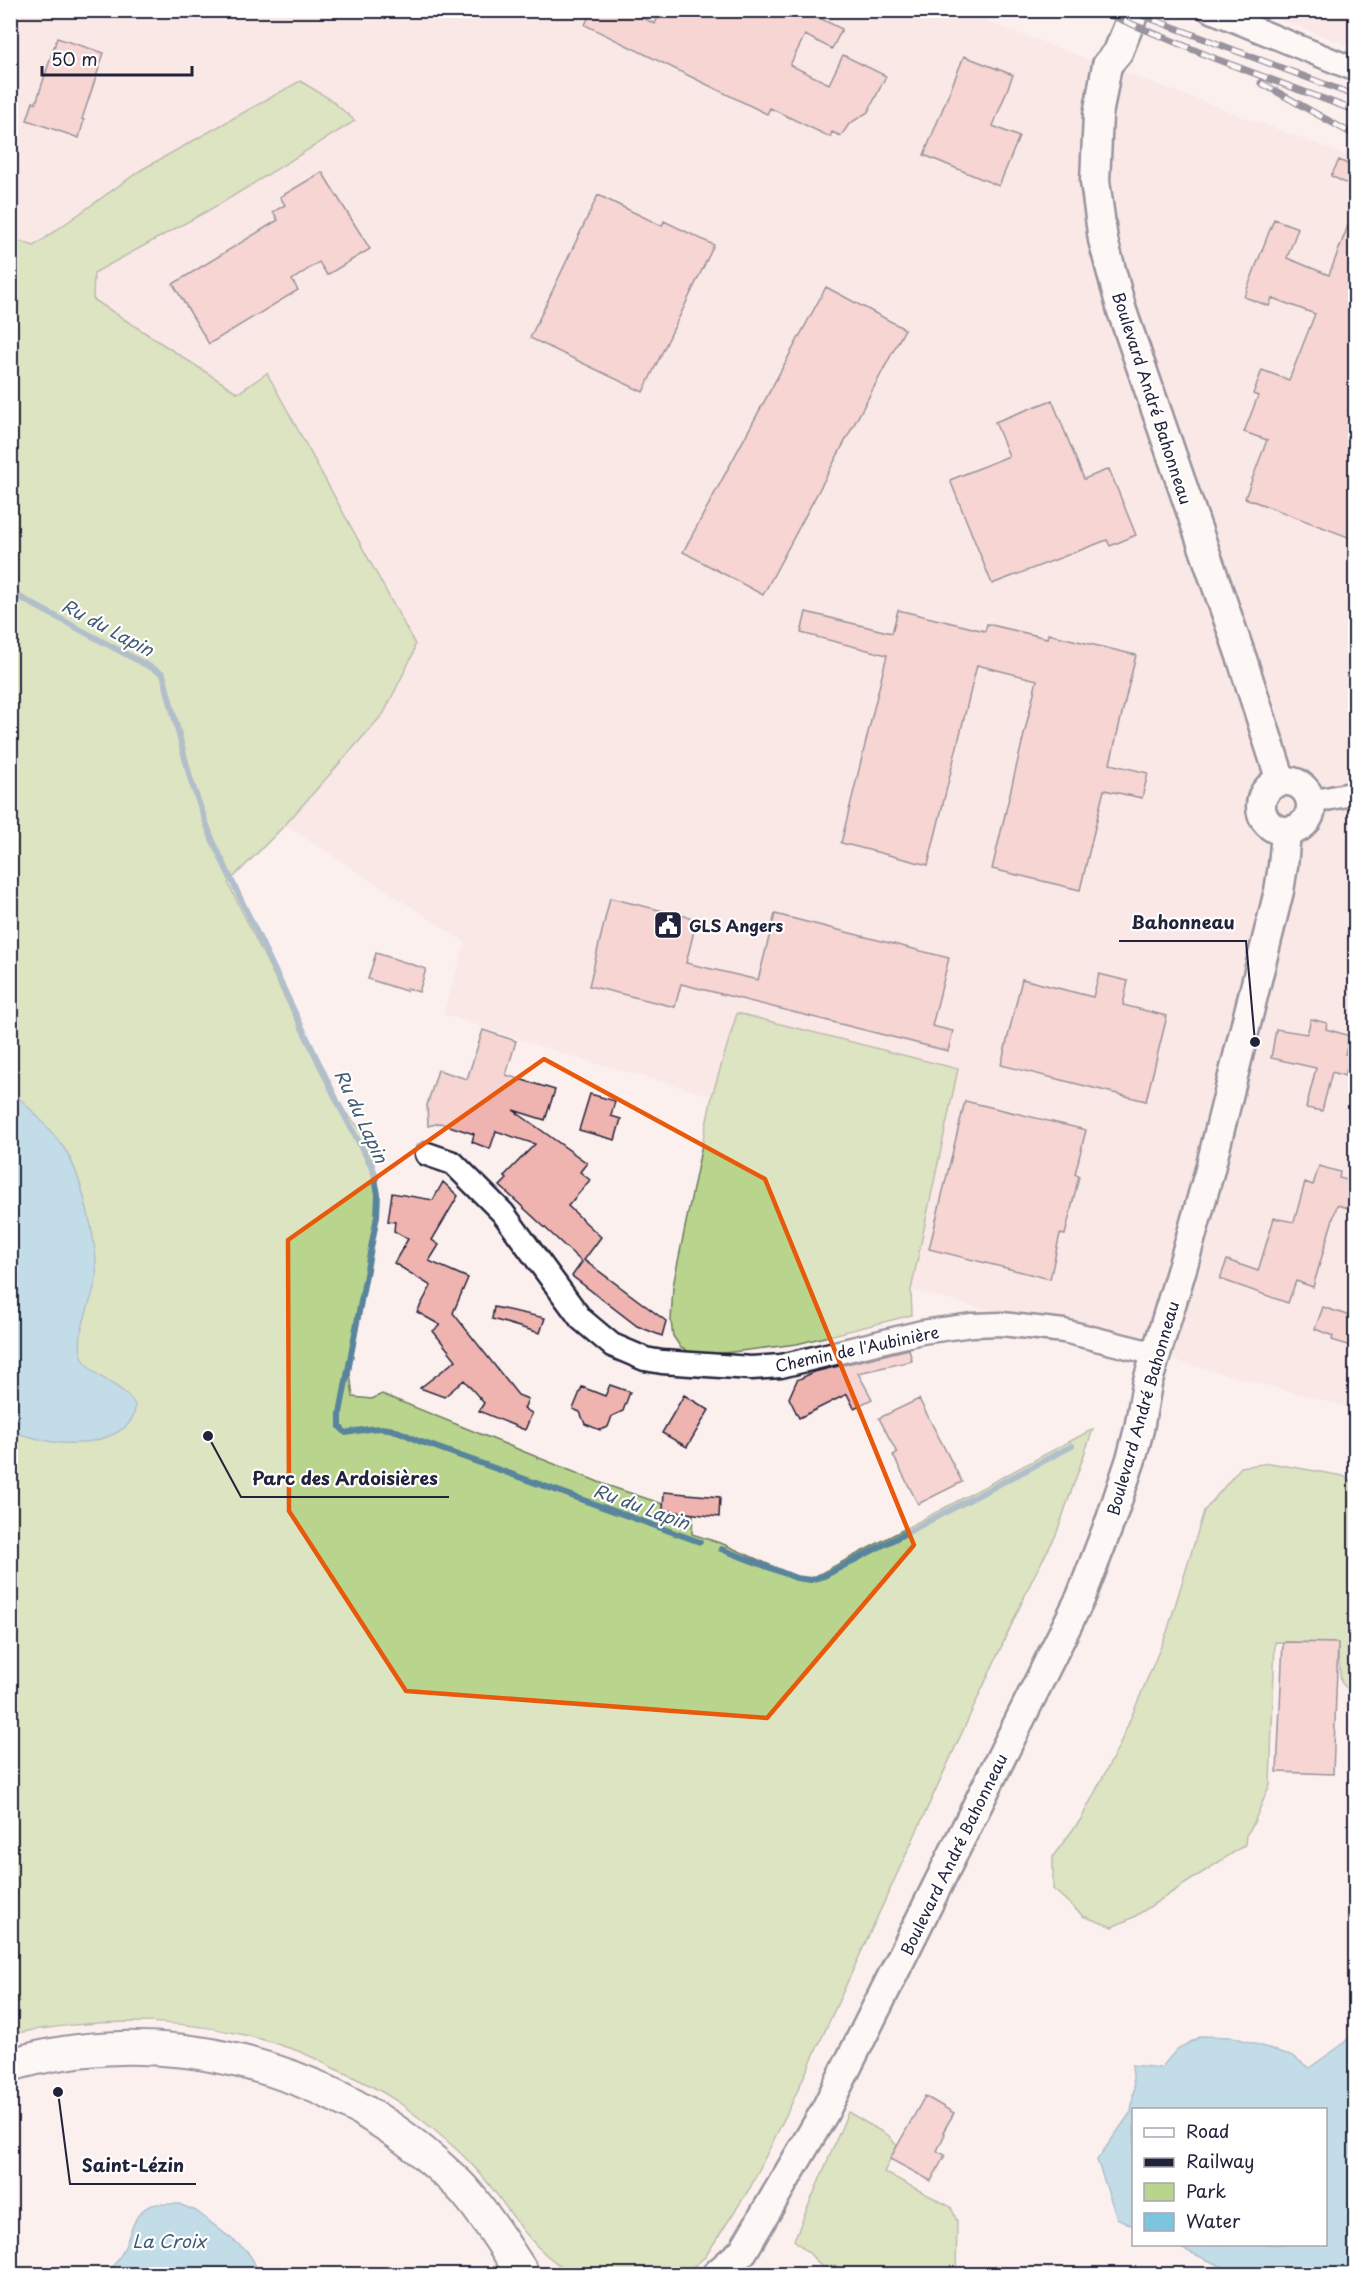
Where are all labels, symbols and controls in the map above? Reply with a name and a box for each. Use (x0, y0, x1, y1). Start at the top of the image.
scale bar (42, 39, 192, 77)
text: 50 m (51, 45, 98, 72)
street label: Boulevard André Bahonneau (1107, 289, 1199, 507)
water label: Ru du Lapin (57, 592, 160, 663)
callout: Bahonneau (1119, 905, 1246, 941)
text: Bahonneau (1131, 908, 1235, 935)
public building icon: GLS Angers (652, 909, 684, 941)
place label: GLS Angers (689, 913, 784, 937)
water label: Ru du Lapin (329, 1065, 396, 1168)
street label: Boulevard André Bahonneau (1100, 1298, 1184, 1518)
street label: Chemin de l'Aubinière (773, 1319, 941, 1377)
callout: Parc des Ardoisières (241, 1461, 449, 1497)
text: Parc des Ardoisières (252, 1464, 438, 1491)
water label: Ru du Lapin (590, 1476, 695, 1536)
street label: Boulevard André Bahonneau (894, 1749, 1012, 1959)
legend (1132, 2108, 1327, 2246)
text: Road (1186, 2117, 1230, 2144)
text: Railway (1186, 2147, 1254, 2174)
callout: Saint-Lézin (70, 2148, 196, 2184)
text: Saint-Lézin (82, 2151, 184, 2178)
text: Park (1186, 2177, 1226, 2204)
text: Water (1186, 2207, 1241, 2234)
water label: La Croix (132, 2227, 208, 2254)

